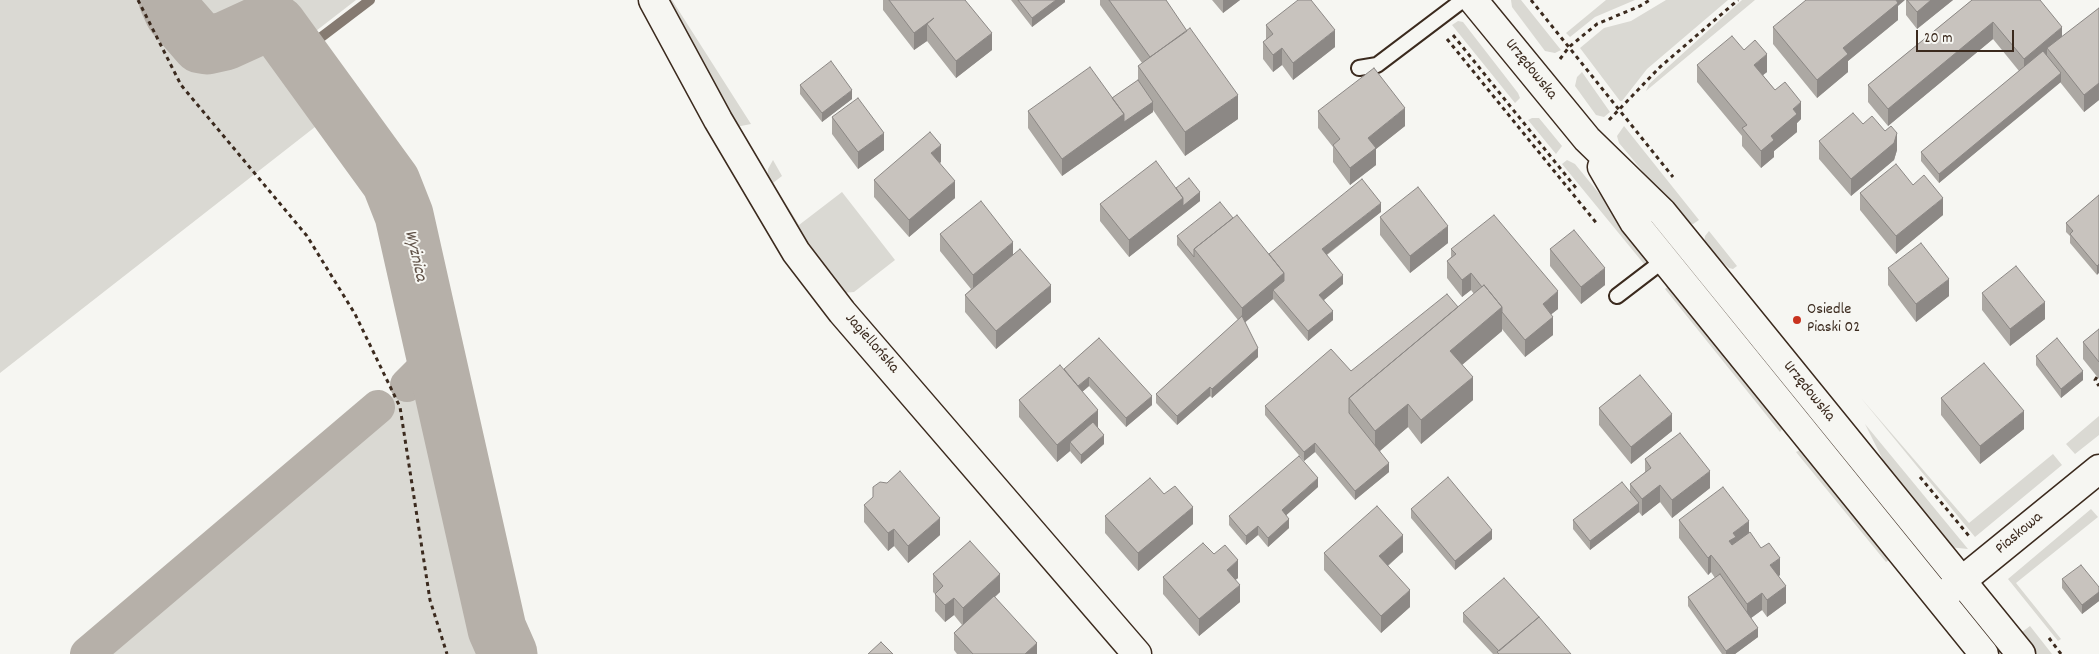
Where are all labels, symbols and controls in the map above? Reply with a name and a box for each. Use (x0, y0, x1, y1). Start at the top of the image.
scale bar (1919, 20, 2016, 52)
text: 20 m (1924, 28, 1952, 50)
street label: Urzędowska (1500, 36, 1560, 104)
water label: Wyżnica (398, 228, 430, 284)
place label: Osiedle Piaski 02 (1807, 301, 1860, 339)
street label: Jagiellońska (840, 310, 902, 378)
marker: Osiedle Piaski 02 (1791, 314, 1803, 326)
street label: Urzędowska (1778, 358, 1838, 426)
street label: Piaskowa (1992, 509, 2048, 559)

